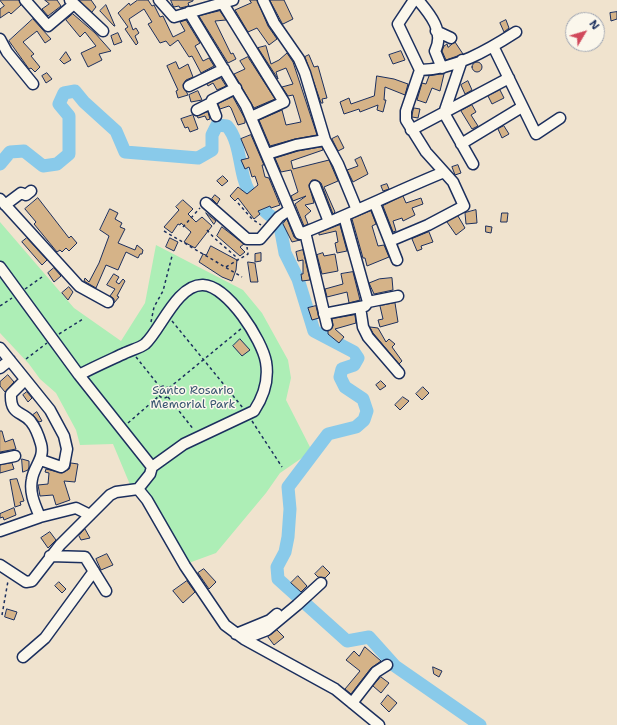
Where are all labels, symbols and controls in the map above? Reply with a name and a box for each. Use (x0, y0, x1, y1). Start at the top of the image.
north arrow (565, 12, 605, 52)
text: N (585, 17, 603, 33)
park label: Santo Rosario Memorial Park (151, 384, 235, 412)

